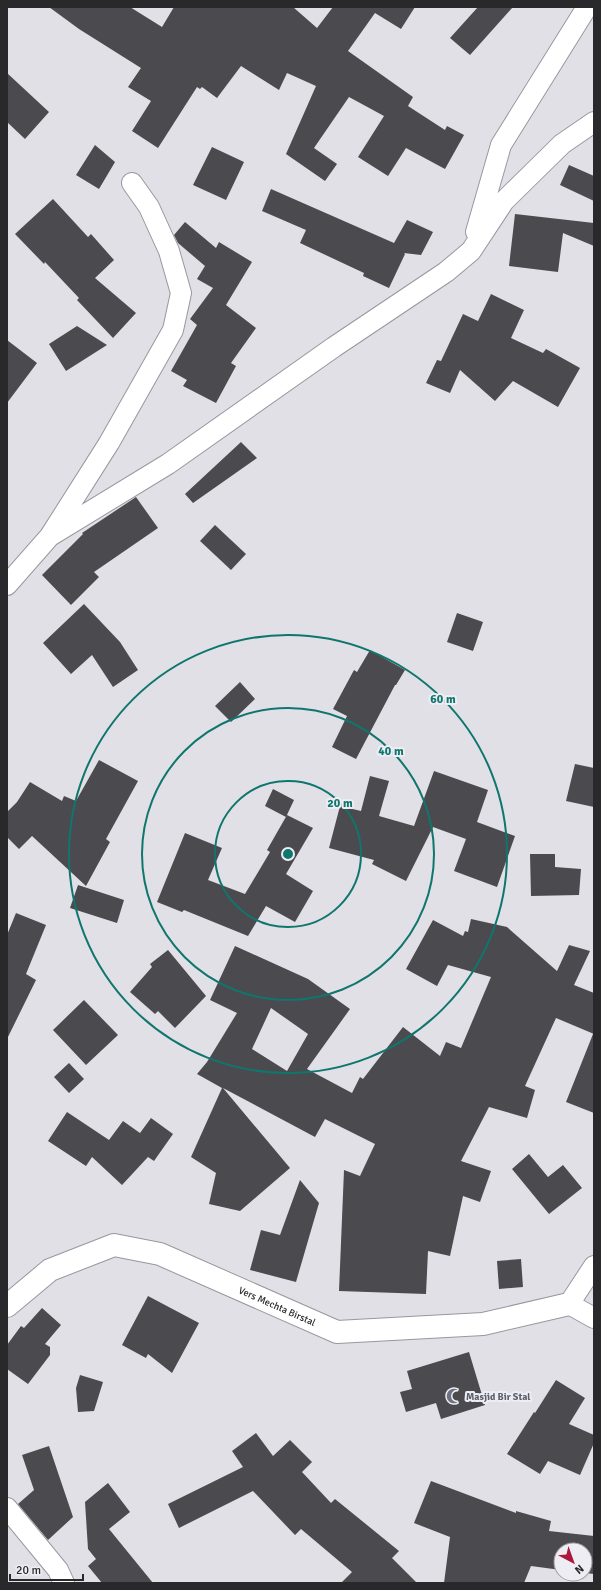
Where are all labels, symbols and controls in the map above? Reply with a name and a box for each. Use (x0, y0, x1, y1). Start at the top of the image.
text: 60 m (430, 692, 456, 707)
text: 40 m (378, 744, 404, 759)
text: 20 m (327, 796, 353, 811)
centre of rings (281, 847, 295, 861)
street label: Vers Mechta Birstal (237, 1284, 317, 1329)
mosque icon: Masjid Bir Stal (445, 1387, 463, 1405)
place label: Masjid Bir Stal (466, 1391, 530, 1403)
north arrow (553, 1542, 593, 1582)
scale bar (10, 1556, 83, 1582)
text: N (572, 1562, 586, 1577)
text: 20 m (16, 1563, 41, 1578)

